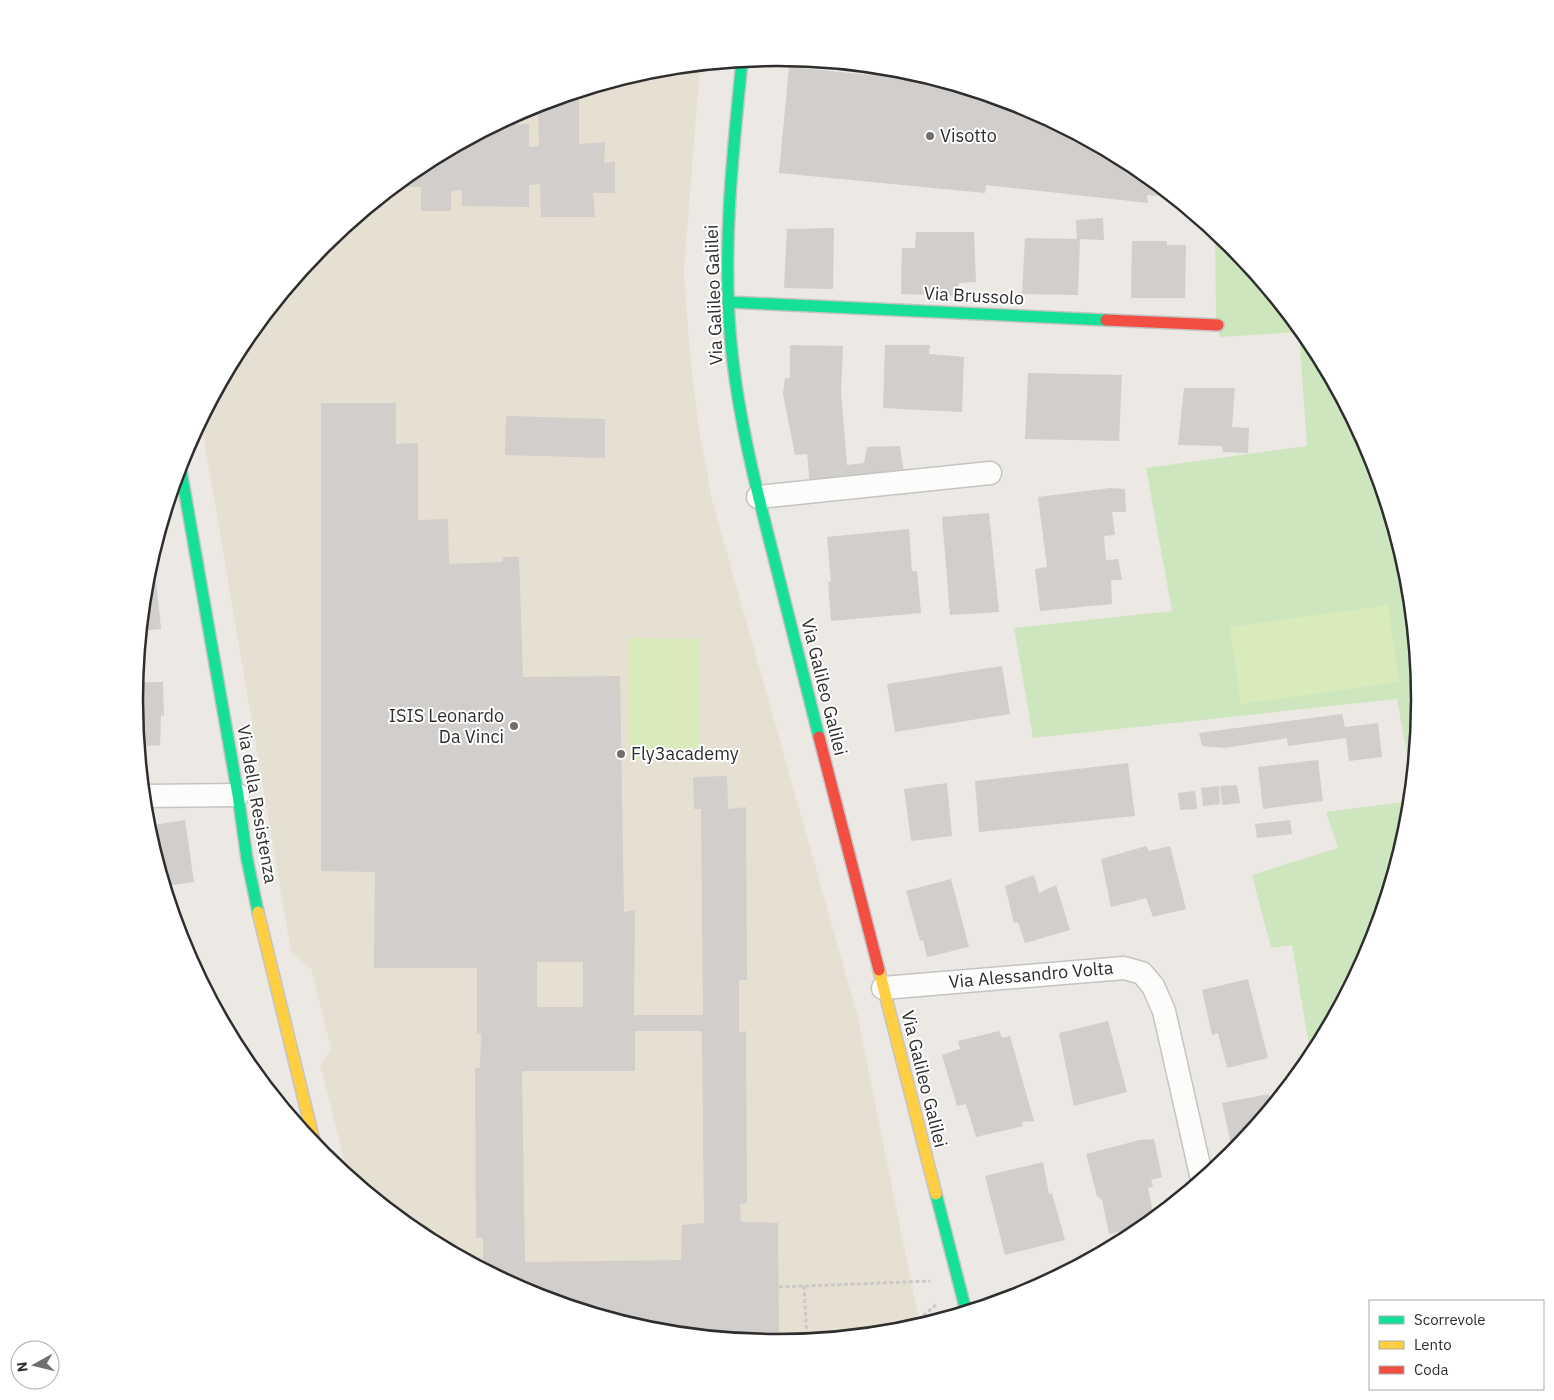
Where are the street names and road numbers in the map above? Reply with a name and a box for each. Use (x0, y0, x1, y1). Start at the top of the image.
street label: Via Galileo Galilei (700, 224, 727, 366)
street label: Via Brussolo (923, 281, 1025, 310)
street label: Via Galileo Galilei (796, 616, 853, 758)
street label: Via della Resistenza (232, 723, 283, 885)
street label: Via Alessandro Volta (948, 956, 1115, 993)
street label: Via Galileo Galilei (896, 1008, 953, 1150)

